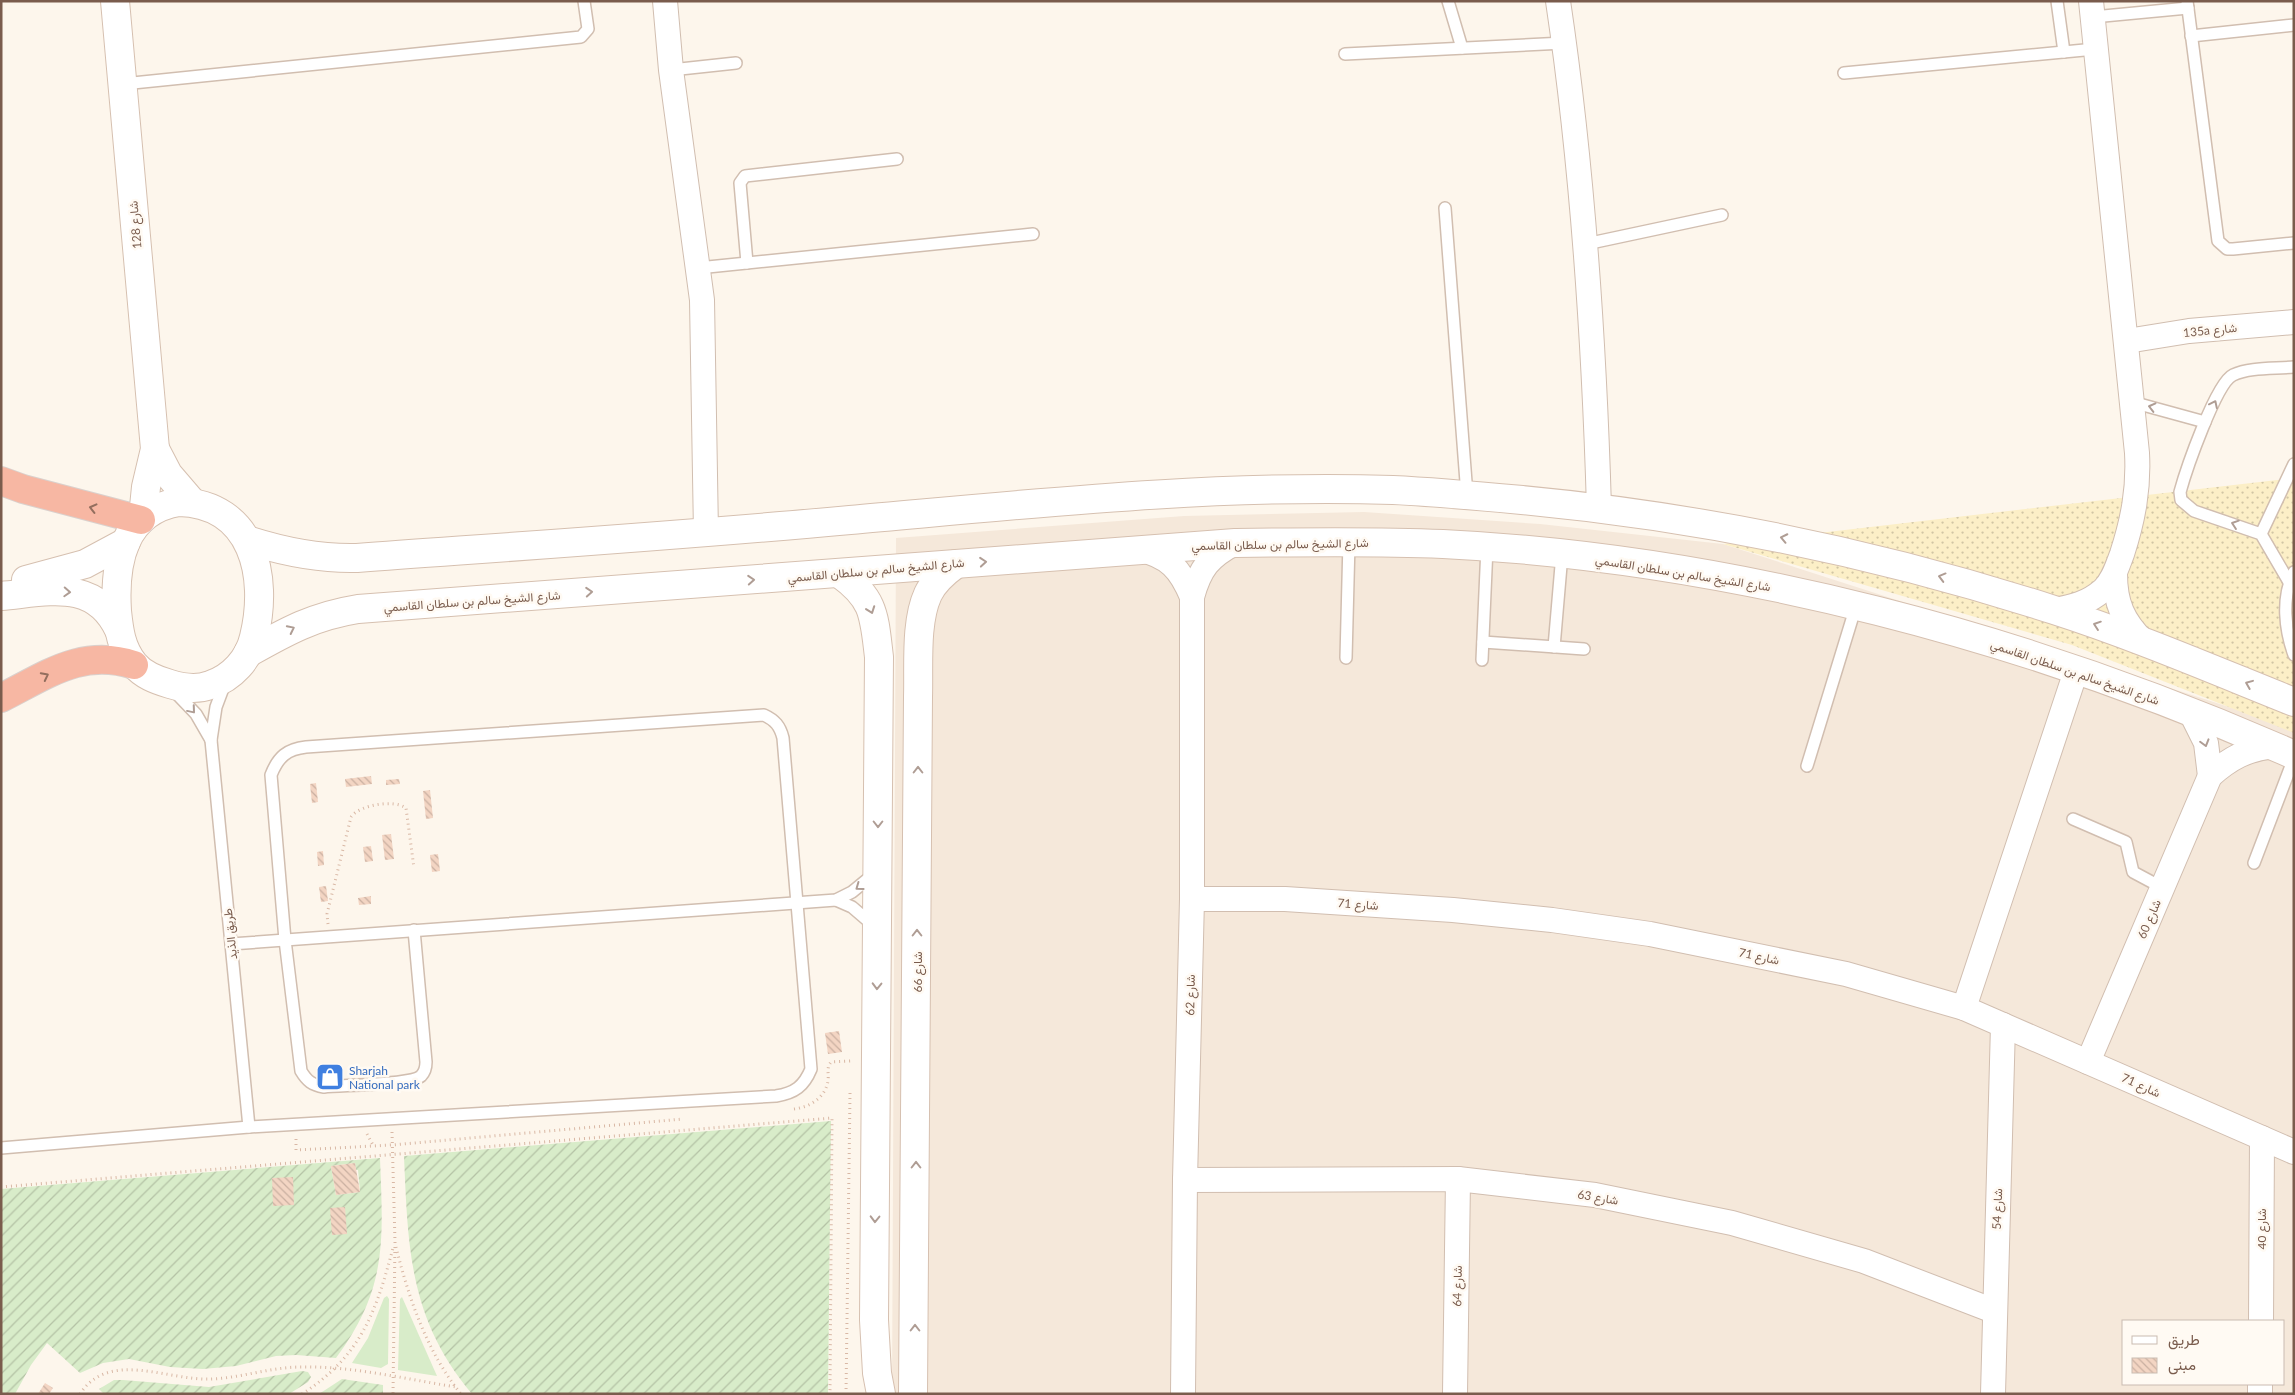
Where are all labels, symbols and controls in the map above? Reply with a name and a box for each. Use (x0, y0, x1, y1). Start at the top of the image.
street label: شارع 128 (125, 200, 147, 250)
street label: 135a شارع (2182, 320, 2238, 342)
one-way arrow (2208, 400, 2218, 409)
one-way arrow (2147, 402, 2156, 413)
one-way arrow (90, 503, 98, 513)
one-way arrow (2231, 520, 2239, 530)
one-way arrow (1780, 533, 1789, 544)
street label: شارع الشيخ سالم بن سلطان القاسمي (1191, 535, 1369, 556)
street label: شارع الشيخ سالم بن سلطان القاسمي (1594, 552, 1772, 597)
street label: شارع الشيخ سالم بن سلطان القاسمي (787, 555, 965, 588)
one-way arrow (979, 556, 987, 567)
one-way arrow (1938, 572, 1947, 583)
one-way arrow (748, 575, 756, 586)
one-way arrow (64, 586, 72, 597)
street label: شارع الشيخ سالم بن سلطان القاسمي (383, 587, 561, 618)
one-way arrow (585, 587, 593, 598)
one-way arrow (865, 605, 875, 614)
one-way arrow (2094, 621, 2102, 631)
one-way arrow (286, 625, 295, 636)
street label: شارع الشيخ سالم بن سلطان القاسمي (1988, 636, 2161, 711)
one-way arrow (40, 672, 49, 682)
one-way arrow (2245, 680, 2254, 690)
one-way arrow (186, 704, 195, 713)
one-way arrow (2200, 738, 2210, 747)
one-way arrow (913, 766, 923, 774)
one-way arrow (873, 820, 883, 828)
one-way arrow (855, 881, 865, 890)
street label: شارع 71 (1337, 895, 1379, 915)
street label: شارع 60 (2134, 897, 2166, 942)
street label: طريق الذيد (220, 907, 241, 960)
one-way arrow (912, 928, 922, 936)
street label: شارع 71 (1737, 944, 1781, 970)
street label: شارع 66 (910, 951, 927, 993)
street label: شارع 62 (1182, 974, 1200, 1016)
one-way arrow (872, 982, 882, 990)
shop icon: Sharjah National park (315, 1062, 345, 1092)
place label: Sharjah National park (349, 1063, 421, 1092)
street label: شارع 71 (2118, 1070, 2163, 1102)
one-way arrow (911, 1161, 921, 1168)
street label: شارع 63 (1576, 1186, 1619, 1210)
street label: شارع 54 (1989, 1188, 2007, 1230)
street label: شارع 40 (2254, 1208, 2271, 1250)
one-way arrow (869, 1215, 880, 1223)
street label: شارع 64 (1449, 1265, 1467, 1307)
legend (2122, 1320, 2285, 1385)
one-way arrow (910, 1323, 920, 1331)
text: طريق (2168, 1330, 2200, 1350)
text: مبنى (2168, 1355, 2196, 1375)

